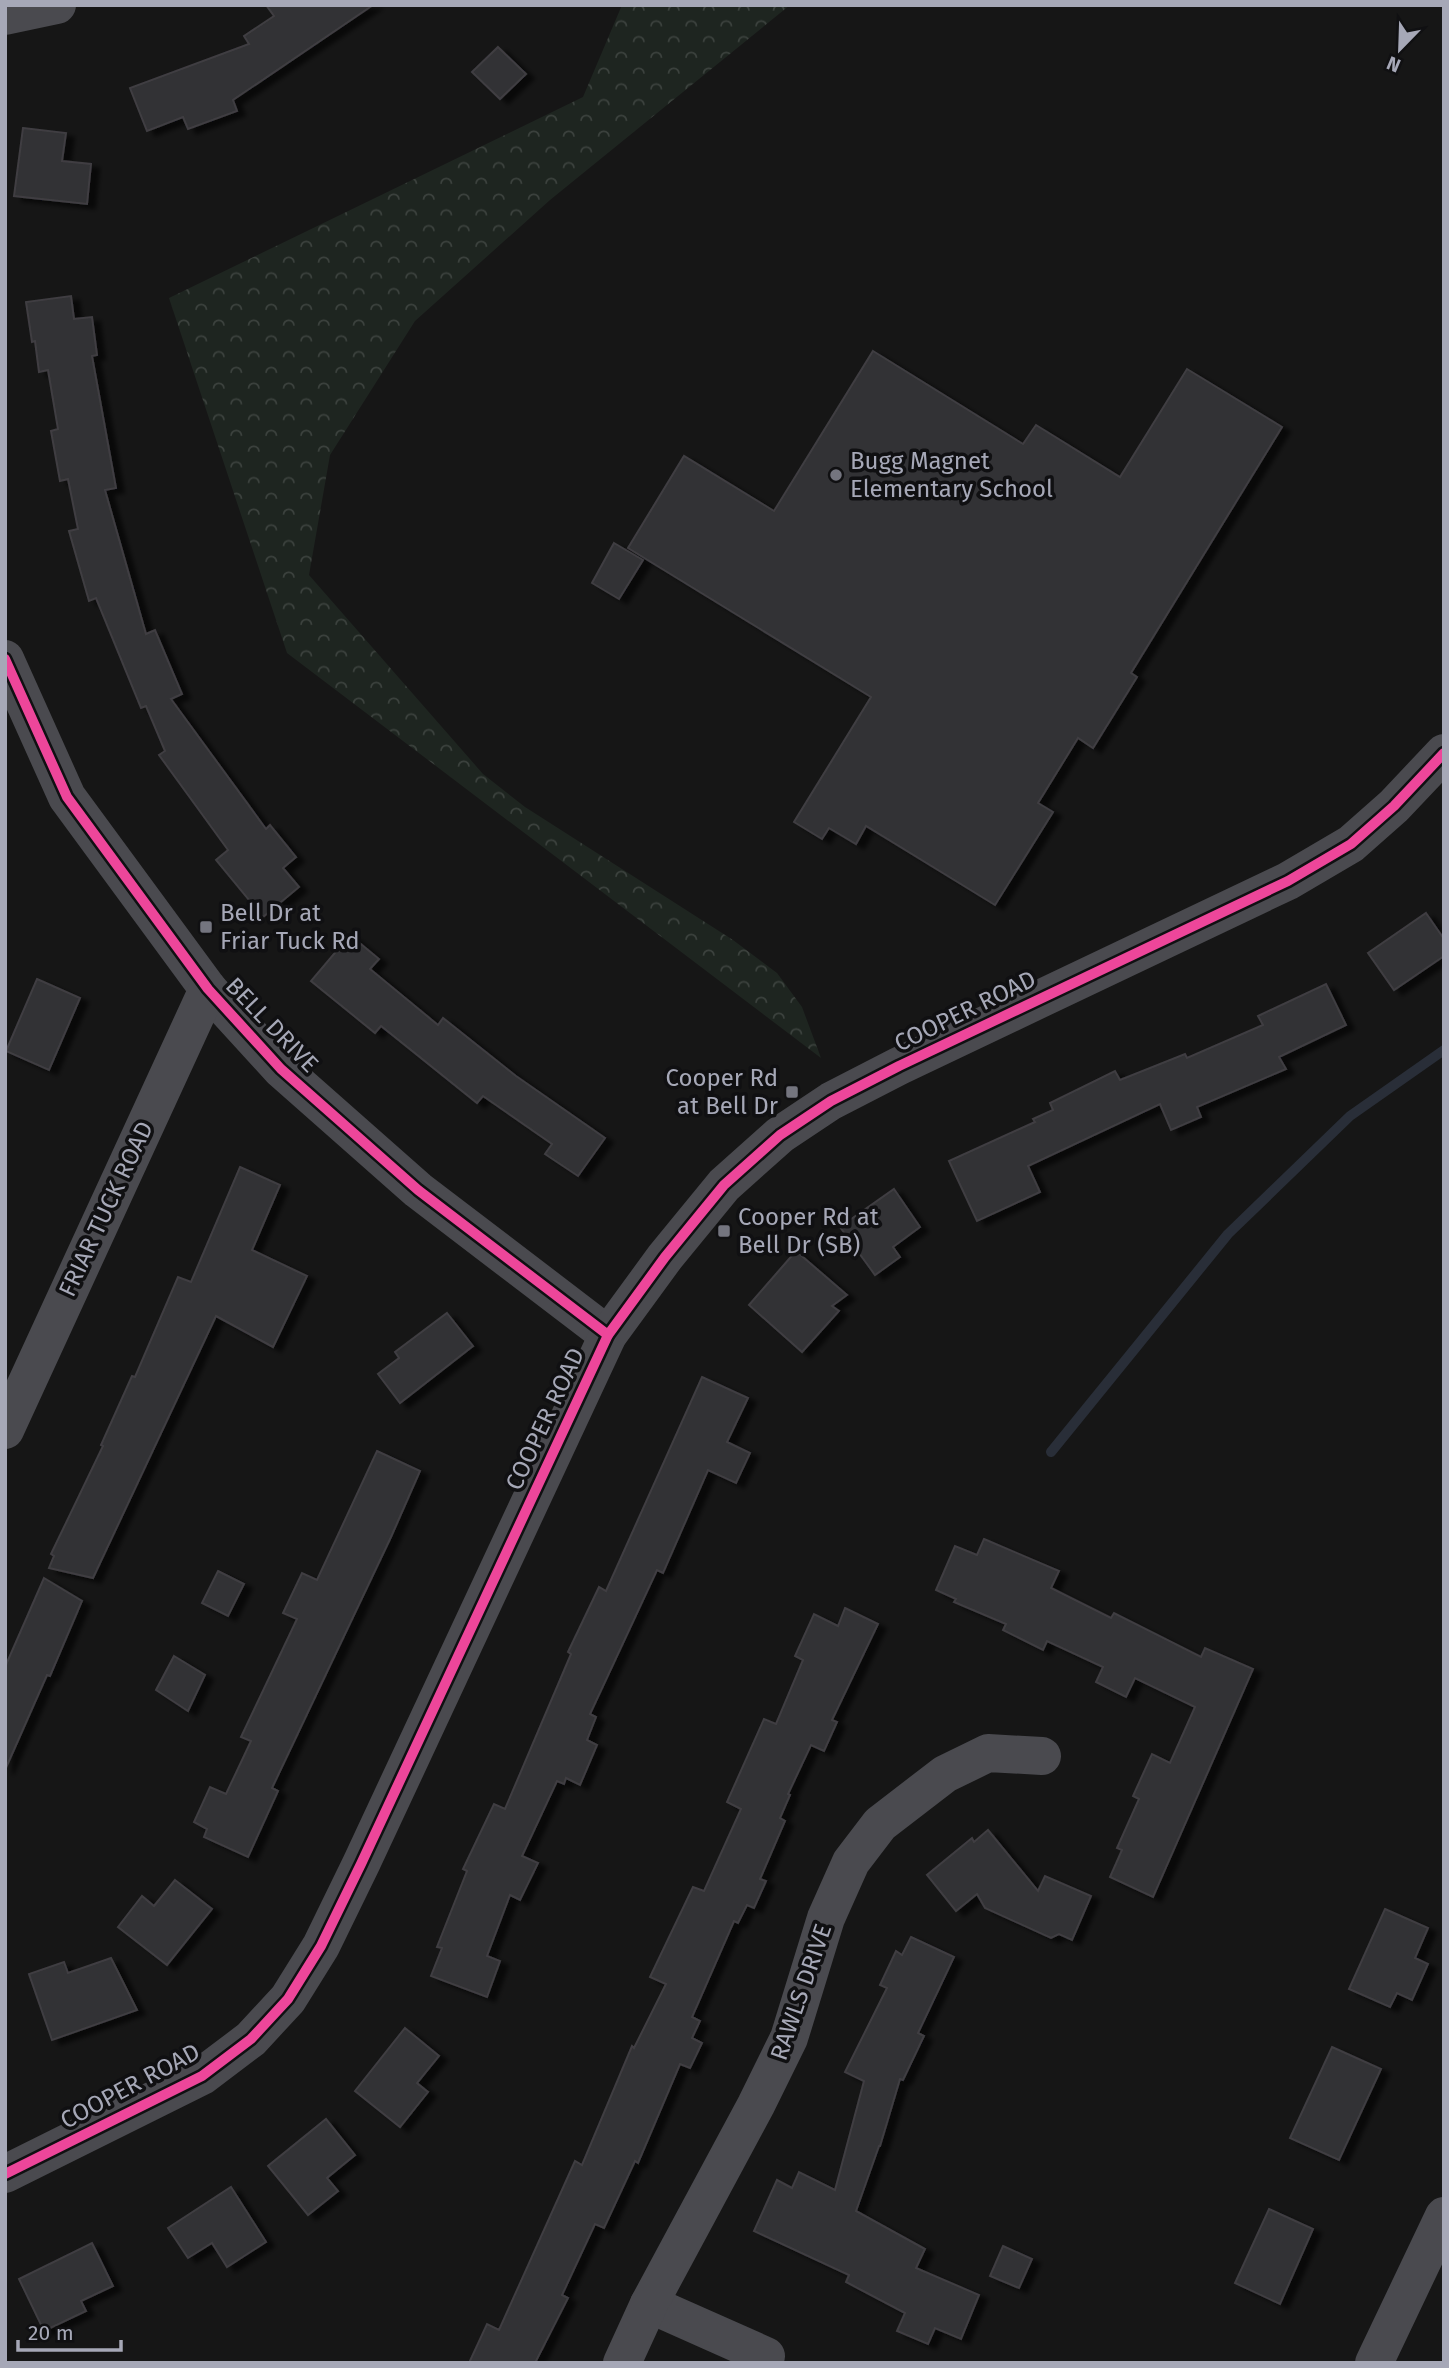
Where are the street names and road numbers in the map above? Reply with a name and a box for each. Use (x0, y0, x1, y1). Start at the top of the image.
street label: COOPER ROAD (890, 965, 1040, 1057)
street label: BELL DRIVE (220, 972, 324, 1078)
street label: FRIAR TUCK ROAD (53, 1117, 159, 1301)
street label: COOPER ROAD (500, 1343, 590, 1495)
street label: RAWLS DRIVE (765, 1920, 837, 2064)
street label: COOPER ROAD (56, 2038, 204, 2134)

